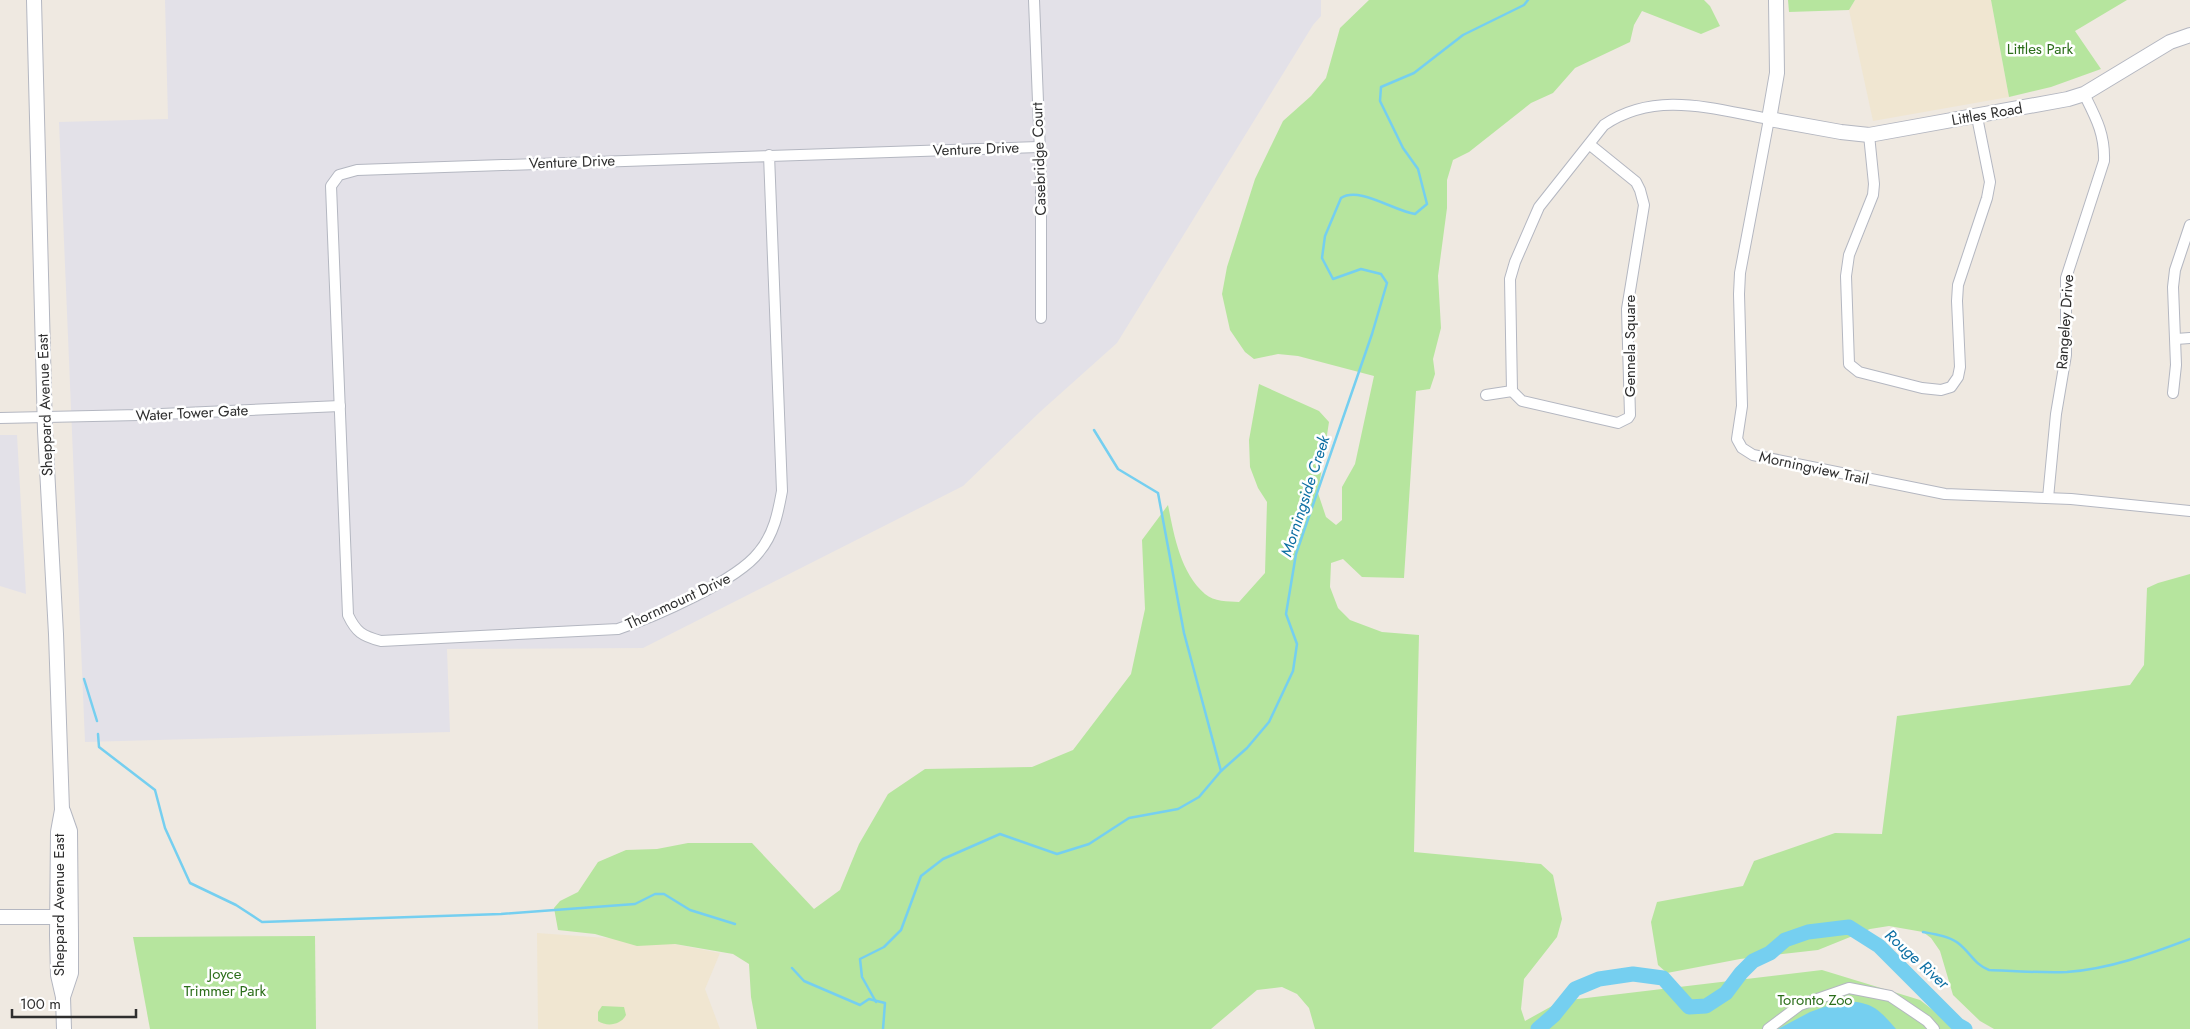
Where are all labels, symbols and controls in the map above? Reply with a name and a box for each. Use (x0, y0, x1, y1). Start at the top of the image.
park label: Littles Park (2007, 38, 2074, 60)
street label: Littles Road (1950, 97, 2024, 131)
street label: Casebridge Court (1026, 102, 1052, 216)
street label: Venture Drive (933, 136, 1020, 161)
street label: Venture Drive (529, 149, 616, 174)
street label: Rangeley Drive (2051, 273, 2079, 370)
street label: Gennela Square (1619, 294, 1641, 397)
street label: Sheppard Avenue East (32, 333, 58, 477)
street label: Water Tower Gate (135, 399, 249, 427)
water label: Morningside Creek (1275, 431, 1336, 560)
street label: Morningview Trail (1757, 446, 1871, 490)
street label: Thornmount Drive (622, 567, 734, 635)
street label: Sheppard Avenue East (48, 833, 70, 976)
water label: Rouge River (1880, 924, 1956, 995)
park label: Joyce Trimmer Park (184, 963, 267, 1002)
scale bar (12, 986, 136, 1018)
park label: Toronto Zoo (1777, 989, 1853, 1011)
text: 100 m (20, 993, 61, 1015)

